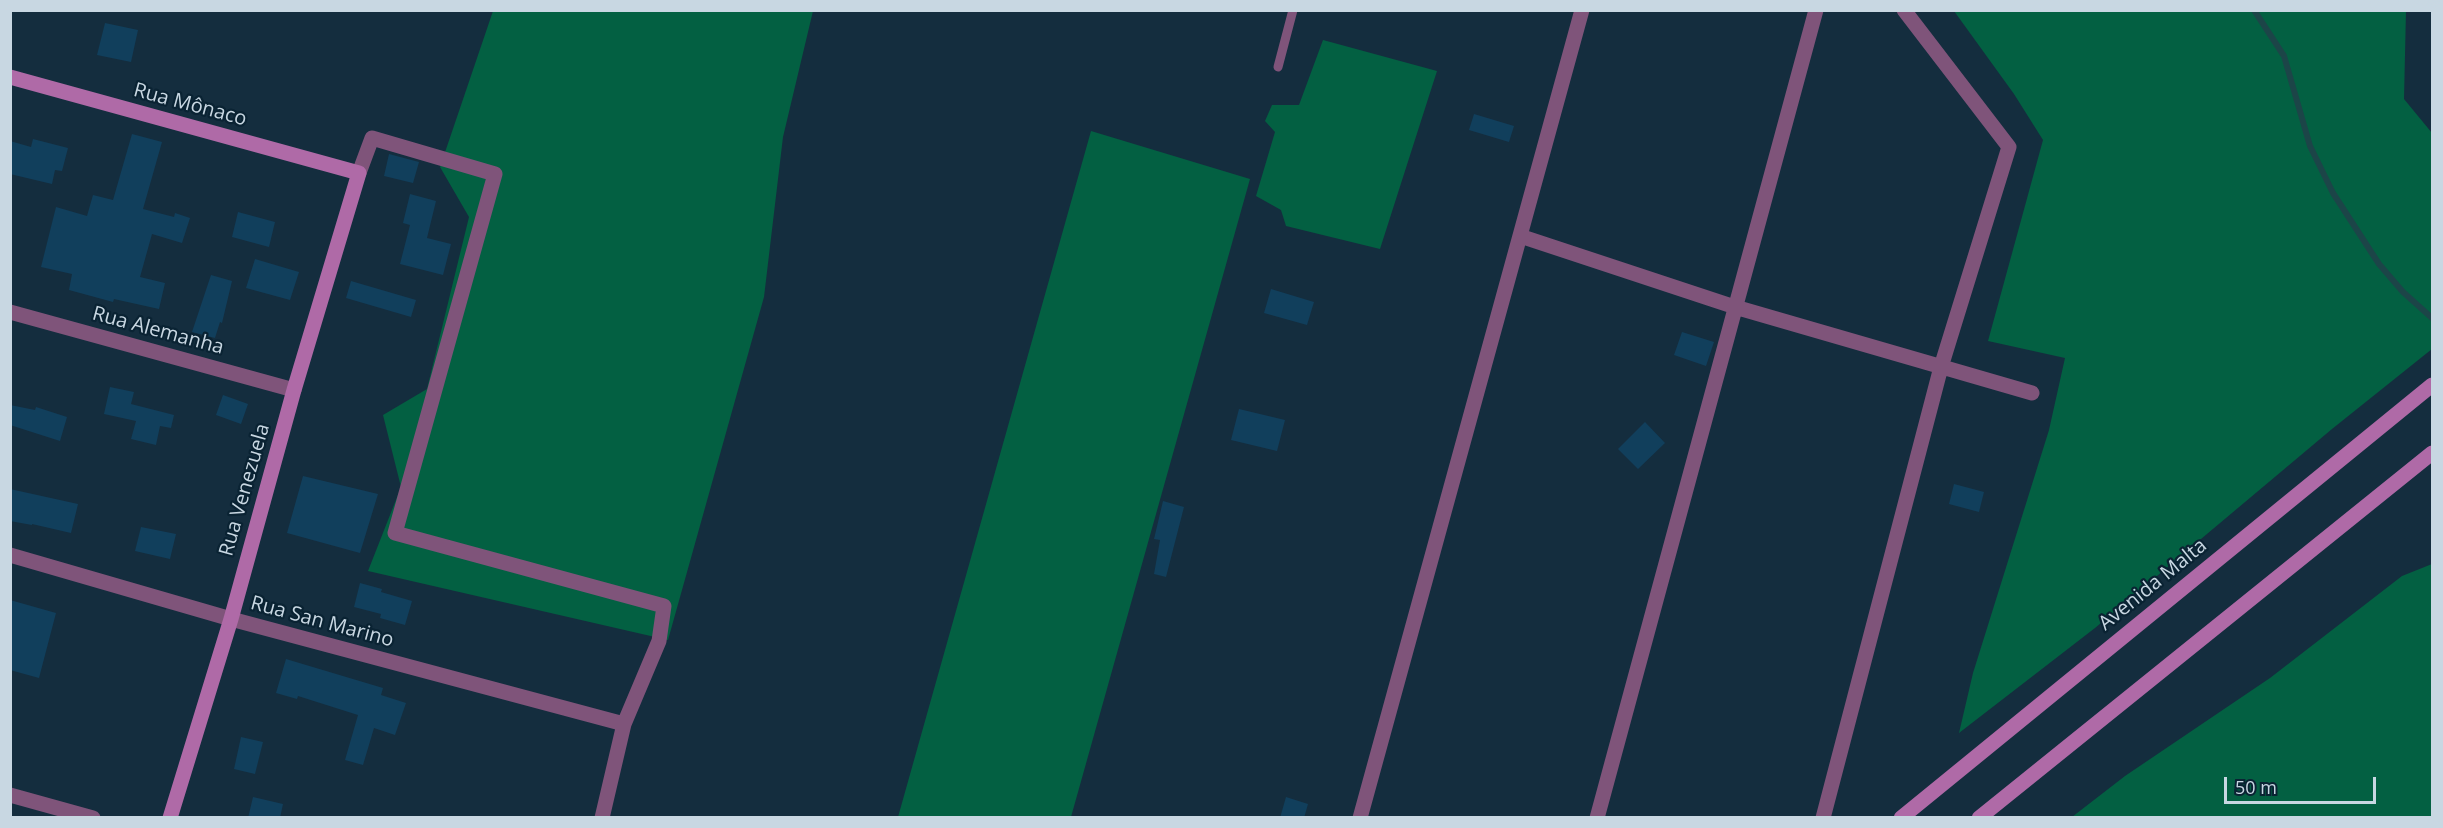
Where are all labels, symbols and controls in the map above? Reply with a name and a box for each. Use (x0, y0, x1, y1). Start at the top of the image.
street label: Rua Mônaco (131, 78, 249, 132)
street label: Rua Alemanha (90, 302, 226, 360)
street label: Rua Venezuela (215, 421, 275, 559)
street label: Avenida Malta (2094, 534, 2212, 636)
street label: Rua San Marino (248, 591, 396, 653)
scale bar (2227, 765, 2378, 803)
text: 50 m (2235, 775, 2277, 799)

